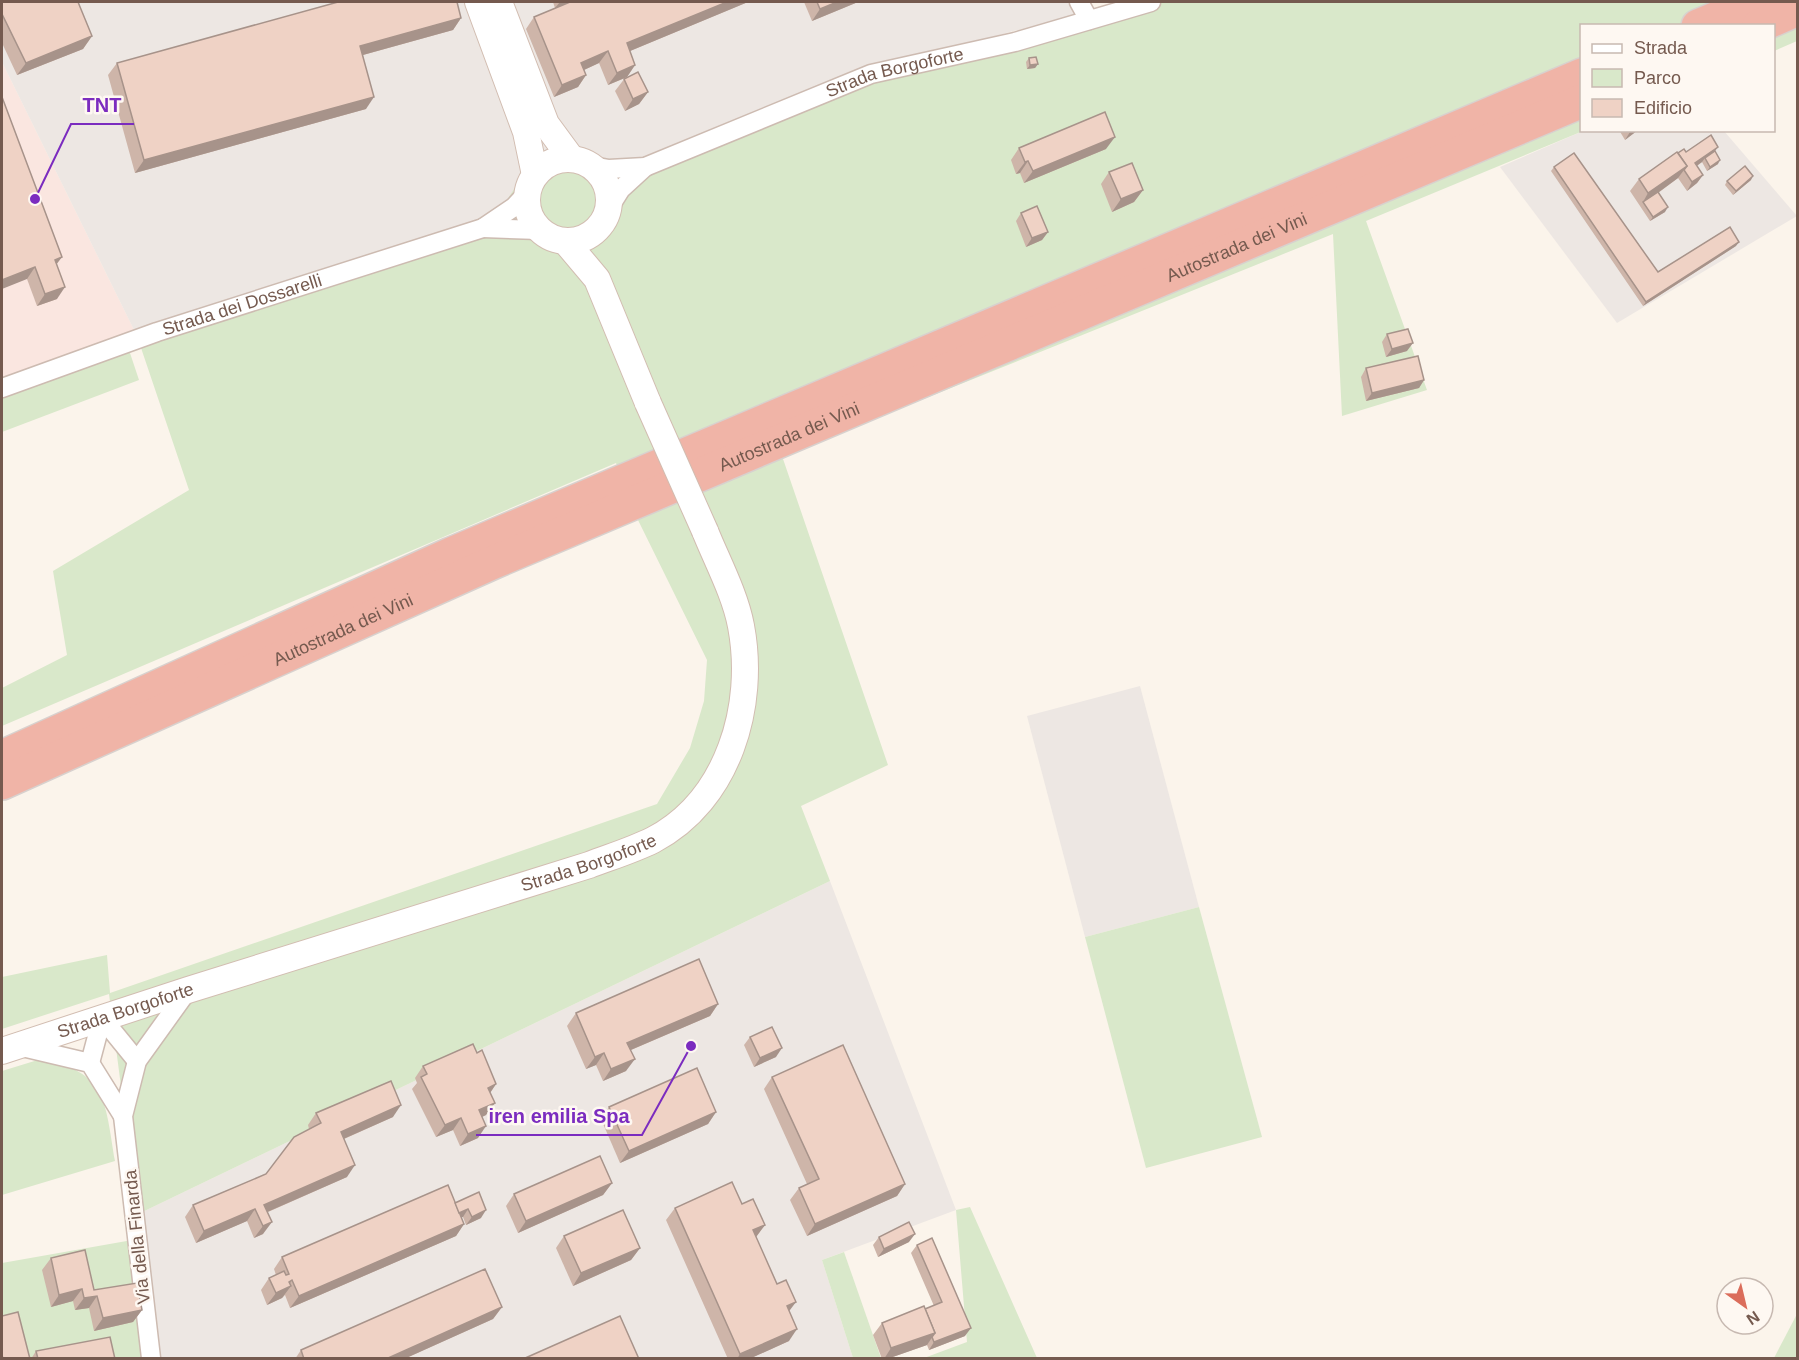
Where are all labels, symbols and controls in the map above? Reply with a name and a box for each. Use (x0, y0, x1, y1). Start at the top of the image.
legend (1580, 24, 1775, 132)
text: Strada (1634, 38, 1688, 58)
street label: Strada Borgoforte (823, 44, 965, 101)
text: Parco (1634, 68, 1681, 88)
callout: TNT (71, 86, 134, 124)
text: TNT (83, 94, 121, 116)
text: Edificio (1634, 98, 1692, 118)
street label: Autostrada dei Vini (1163, 209, 1310, 286)
street label: Strada dei Dossarelli (160, 270, 324, 340)
street label: Autostrada dei Vini (716, 398, 863, 476)
street label: Autostrada dei Vini (270, 590, 416, 670)
street label: Strada Borgoforte (518, 830, 660, 896)
street label: Strada Borgoforte (55, 979, 196, 1042)
callout: iren emilia Spa (476, 1097, 642, 1135)
text: iren emilia Spa (488, 1105, 630, 1127)
street label: Via della Finarda (120, 1168, 154, 1305)
north arrow (1715, 1276, 1775, 1336)
text: N (1744, 1308, 1763, 1328)

